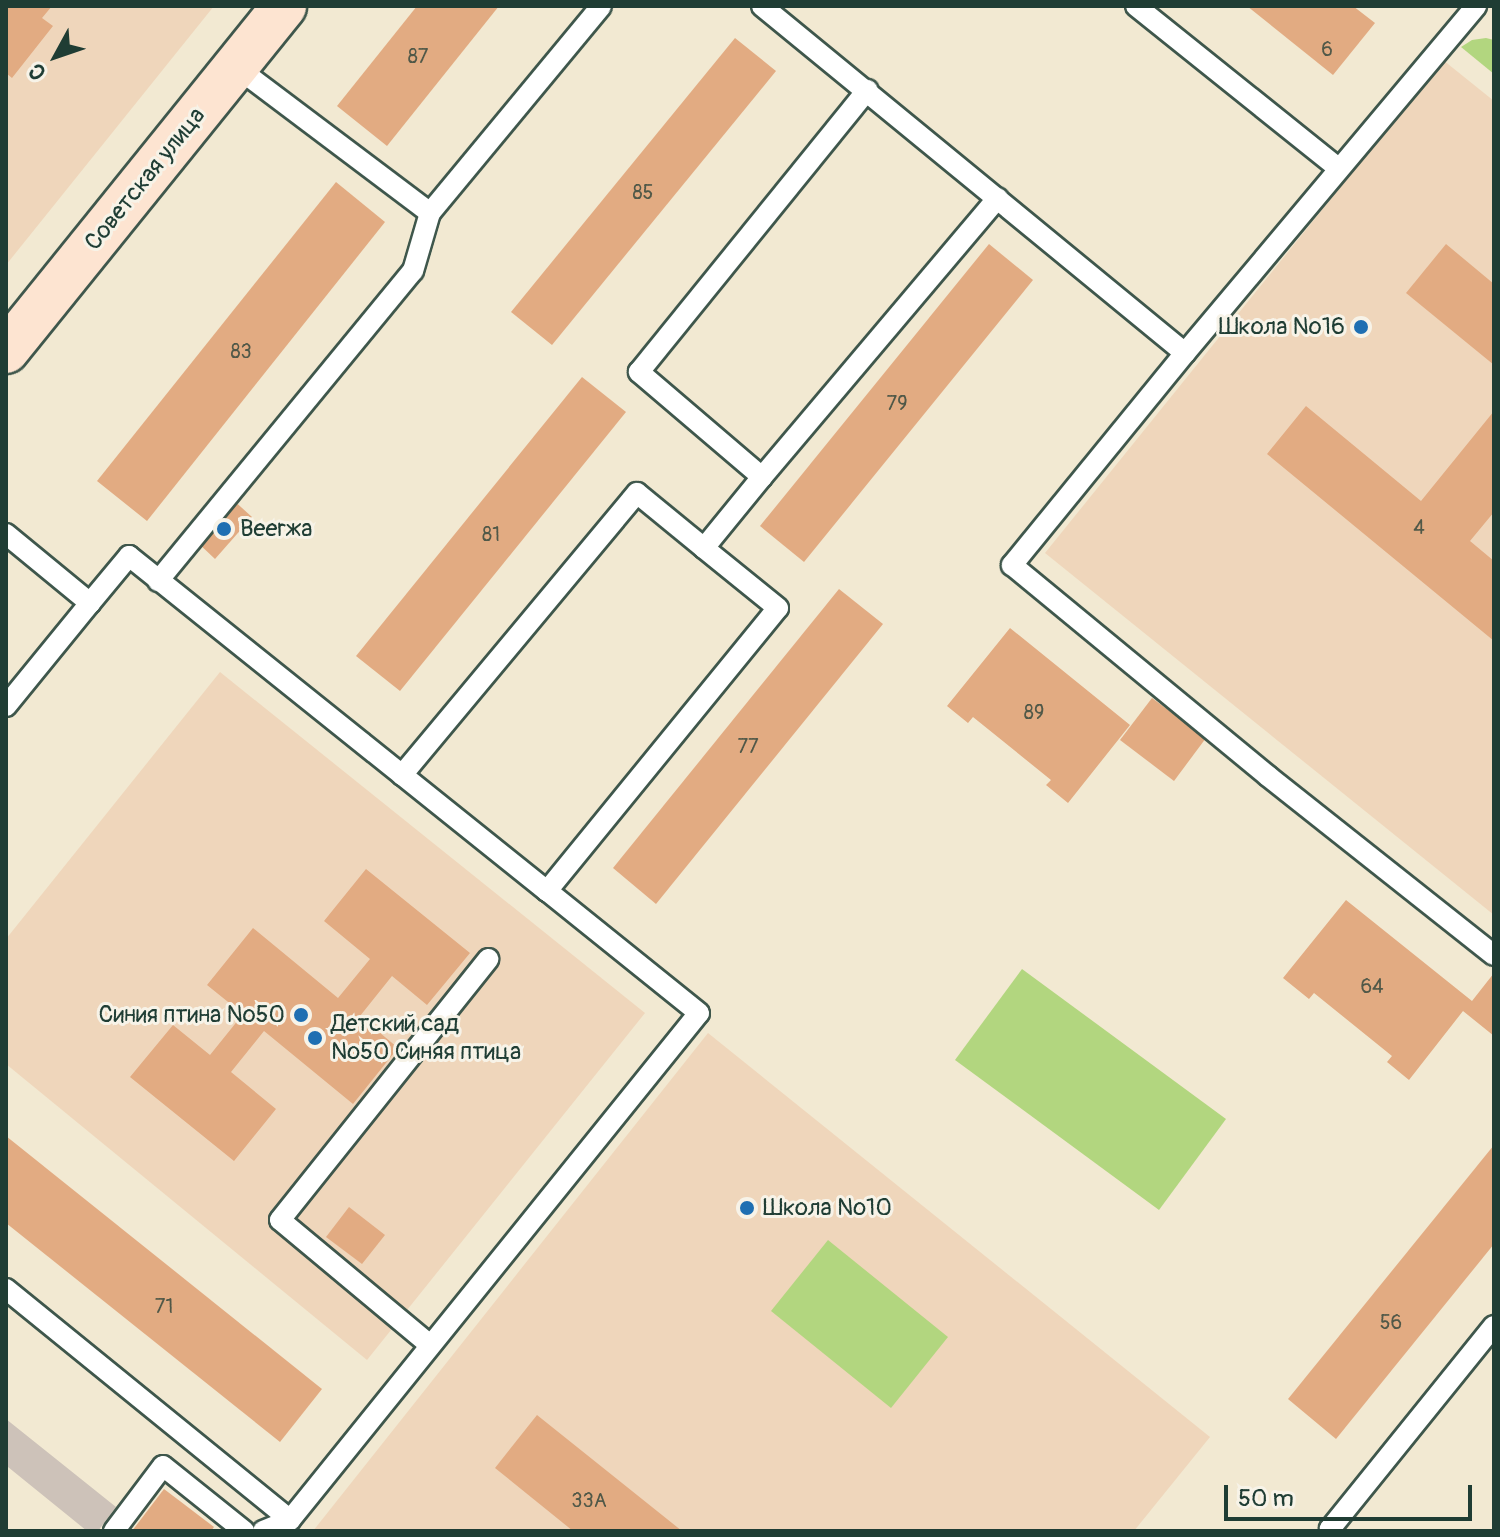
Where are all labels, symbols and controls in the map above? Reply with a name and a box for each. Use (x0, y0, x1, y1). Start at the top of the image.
north arrow (16, 16, 96, 96)
house number: 6 (1321, 37, 1333, 61)
house number: 87 (408, 44, 428, 68)
text: С (23, 57, 53, 86)
street label: Советская улица (79, 102, 211, 256)
house number: 85 (633, 180, 653, 204)
place label: Школа №16 (1219, 313, 1345, 341)
marker: Школа №16 (1352, 318, 1370, 336)
house number: 83 (230, 339, 252, 363)
house number: 79 (887, 391, 907, 415)
place label: Beerжа (240, 515, 312, 543)
house number: 4 (1413, 515, 1425, 539)
marker: Beerжа (215, 520, 233, 538)
house number: 81 (482, 522, 500, 546)
house number: 89 (1024, 700, 1044, 724)
house number: 77 (737, 734, 759, 758)
house number: 64 (1360, 974, 1384, 998)
place label: Синия птина №50 (99, 1001, 285, 1029)
marker: Синия птина №50 (292, 1006, 310, 1024)
place label: Детский сад №50 Синяя птица (331, 1010, 521, 1066)
marker: Детский сад №50 Синяя птица (306, 1029, 324, 1047)
place label: Школа №10 (763, 1194, 892, 1222)
marker: Школа №10 (738, 1199, 756, 1217)
house number: 71 (155, 1294, 173, 1318)
house number: 56 (1380, 1310, 1402, 1334)
scale bar (1228, 1469, 1476, 1519)
text: 50 m (1238, 1484, 1294, 1513)
house number: 33А (571, 1488, 607, 1512)

